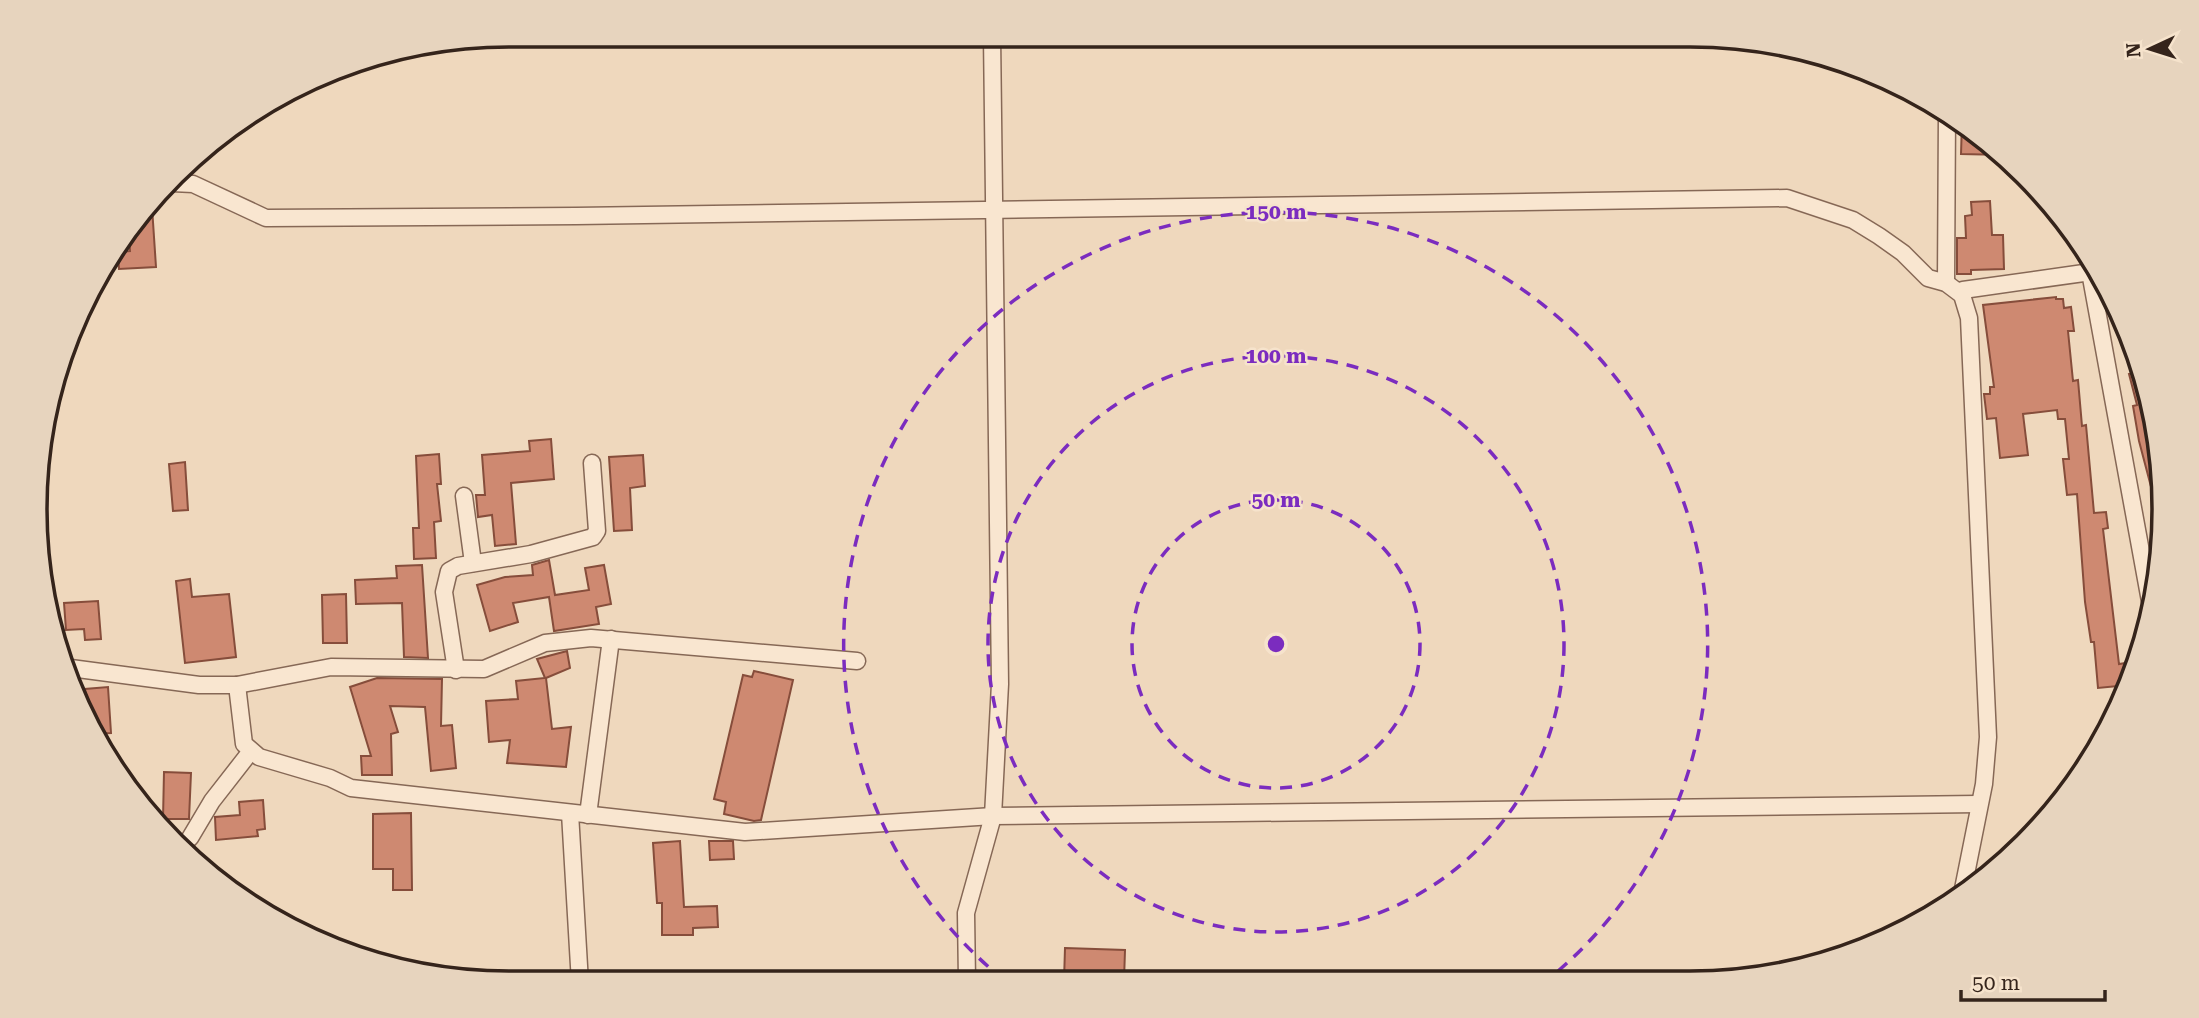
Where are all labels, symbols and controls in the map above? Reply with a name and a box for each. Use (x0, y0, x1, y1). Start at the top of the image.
north arrow (2115, 14, 2185, 84)
text: N (2122, 42, 2146, 58)
text: 150 m (1246, 200, 1306, 224)
text: 100 m (1246, 344, 1306, 368)
text: 50 m (1251, 488, 1301, 512)
centre of rings (1264, 632, 1288, 656)
scale bar (1961, 958, 2104, 1002)
text: 50 m (1972, 971, 2020, 995)

